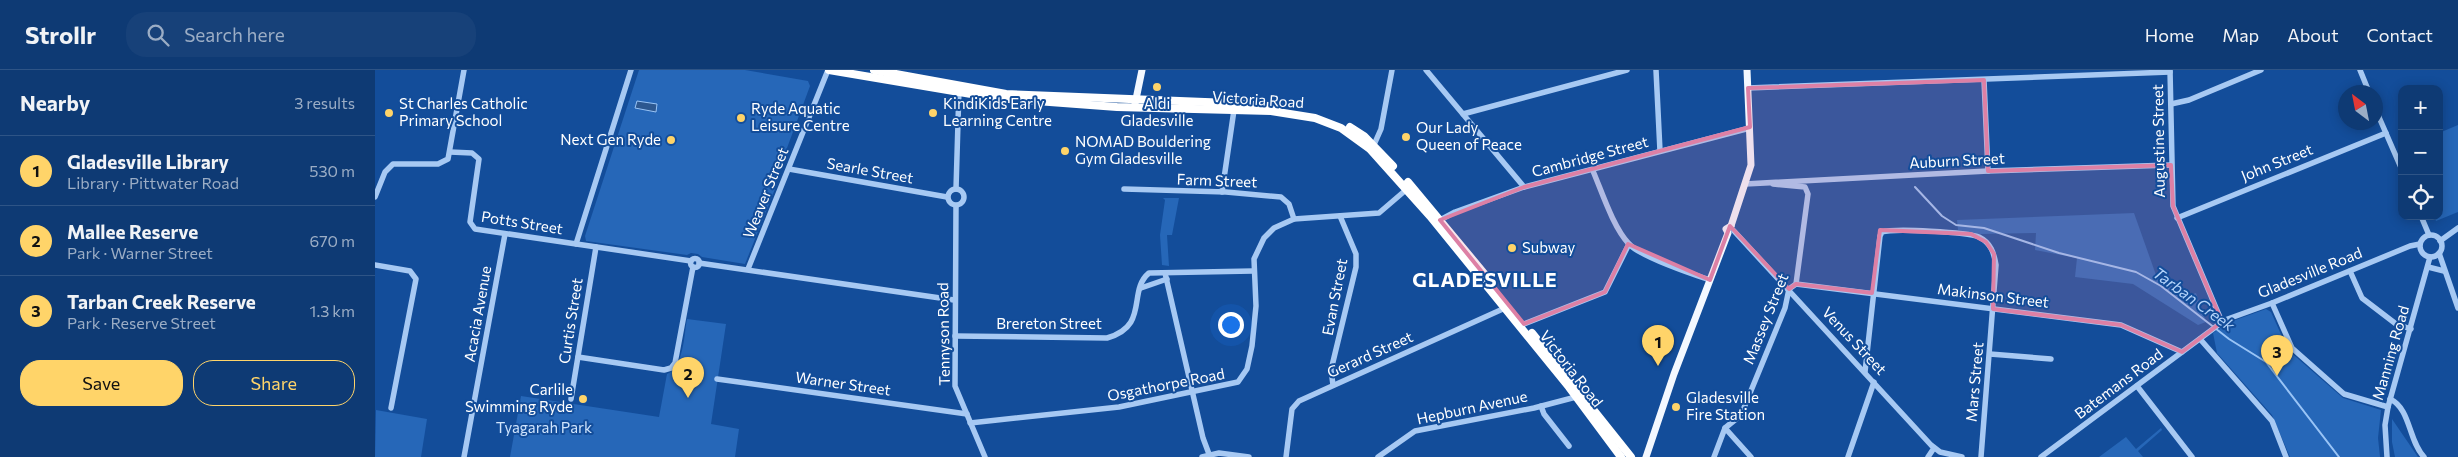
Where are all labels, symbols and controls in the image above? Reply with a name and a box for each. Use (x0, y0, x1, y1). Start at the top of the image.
search box (126, 12, 476, 57)
text: Strollr (25, 20, 96, 49)
icon: search (144, 21, 172, 49)
text: Search here (184, 23, 285, 46)
text: Home (2145, 24, 2194, 46)
text: Map (2222, 24, 2259, 46)
text: About (2287, 24, 2339, 46)
text: Contact (2367, 24, 2433, 46)
marker: Aldi Gladesville (1151, 81, 1163, 93)
street label: Augustine Street (2148, 84, 2168, 198)
north arrow (2338, 85, 2383, 130)
map controls (2398, 85, 2443, 220)
button: + (2398, 85, 2443, 130)
street label: Victoria Road (1211, 87, 1305, 111)
text: Nearby (20, 90, 90, 115)
text: 3 results (294, 93, 355, 112)
place label: St Charles Catholic Primary School (399, 94, 528, 129)
place label: KindiKids Early Learning Centre (943, 94, 1052, 129)
place label: Aldi Gladesville (1121, 94, 1194, 129)
place label: Ryde Aquatic Leisure Centre (751, 99, 850, 134)
marker: St Charles Catholic Primary School (383, 107, 395, 119)
marker: KindiKids Early Learning Centre (927, 107, 939, 119)
marker: Ryde Aquatic Leisure Centre (735, 112, 747, 124)
place label: Our Lady Queen of Peace (1416, 118, 1522, 153)
place label: Next Gen Ryde (560, 130, 661, 148)
button: − (2398, 130, 2443, 175)
marker: Our Lady Queen of Peace (1400, 131, 1412, 143)
place label: NOMAD Bouldering Gym Gladesville (1075, 132, 1211, 167)
street label: Cambridge Street (1530, 132, 1650, 180)
marker: Next Gen Ryde (665, 134, 677, 146)
street label: John Street (2238, 140, 2315, 185)
street label: Weaver Street (739, 145, 791, 241)
marker: NOMAD Bouldering Gym Gladesville (1059, 145, 1071, 157)
street label: Auburn Street (1909, 149, 2005, 171)
text: Gladesville Library (67, 150, 229, 173)
street label: Searle Street (826, 154, 915, 186)
text: 1 (32, 161, 40, 180)
text: 530 m (309, 161, 355, 180)
street label: Farm Street (1176, 170, 1258, 190)
text: Library · Pittwater Road (67, 173, 239, 192)
button: locate (2398, 175, 2443, 220)
street label: Potts Street (480, 207, 564, 237)
text: Mallee Reserve (67, 220, 198, 243)
text: 2 (31, 231, 41, 250)
text: 670 m (309, 231, 355, 250)
place label: Subway (1522, 238, 1575, 256)
marker: Subway (1506, 242, 1518, 254)
text: Park · Warner Street (67, 243, 213, 262)
street label: Gladesville Road (2255, 243, 2364, 301)
street label: Evan Street (1318, 257, 1350, 337)
water label: Tarban Creek (2150, 263, 2239, 335)
street label: Acacia Avenue (460, 264, 494, 363)
district label: GLADESVILLE (1412, 267, 1558, 291)
street label: Massey Street (1739, 271, 1791, 367)
street label: Curtis Street (554, 277, 586, 365)
street label: Makinson Street (1936, 279, 2050, 311)
street label: Tennyson Road (933, 282, 953, 386)
text: Tarban Creek Reserve (67, 290, 256, 313)
text: 3 (31, 301, 41, 320)
text: 1.3 km (310, 301, 355, 320)
street label: Venus Street (1819, 303, 1891, 378)
street label: Manning Road (2368, 303, 2412, 402)
your location (1218, 312, 1244, 338)
text: Park · Reserve Street (67, 313, 216, 332)
street label: Brereton Street (996, 314, 1102, 332)
pin: 1 (1642, 325, 1674, 366)
street label: Gerard Street (1324, 327, 1415, 381)
street label: Victoria Road (1536, 327, 1607, 410)
pin: 3 (2261, 335, 2293, 376)
street label: Mars Street (1962, 341, 1986, 422)
street label: Batemans Road (2071, 344, 2166, 422)
pin: 2 (672, 357, 704, 398)
button: Save (20, 360, 183, 406)
button: Share (193, 360, 355, 406)
street label: Osgathorpe Road (1106, 364, 1226, 404)
street label: Warner Street (794, 367, 892, 399)
place label: Carlile Swimming Ryde (465, 380, 573, 415)
street label: Hepburn Avenue (1415, 386, 1529, 428)
place label: Gladesville Fire Station (1686, 388, 1765, 423)
marker: Carlile Swimming Ryde (577, 393, 589, 405)
marker: Gladesville Fire Station (1670, 401, 1682, 413)
park label: Tyagarah Park (496, 418, 592, 436)

